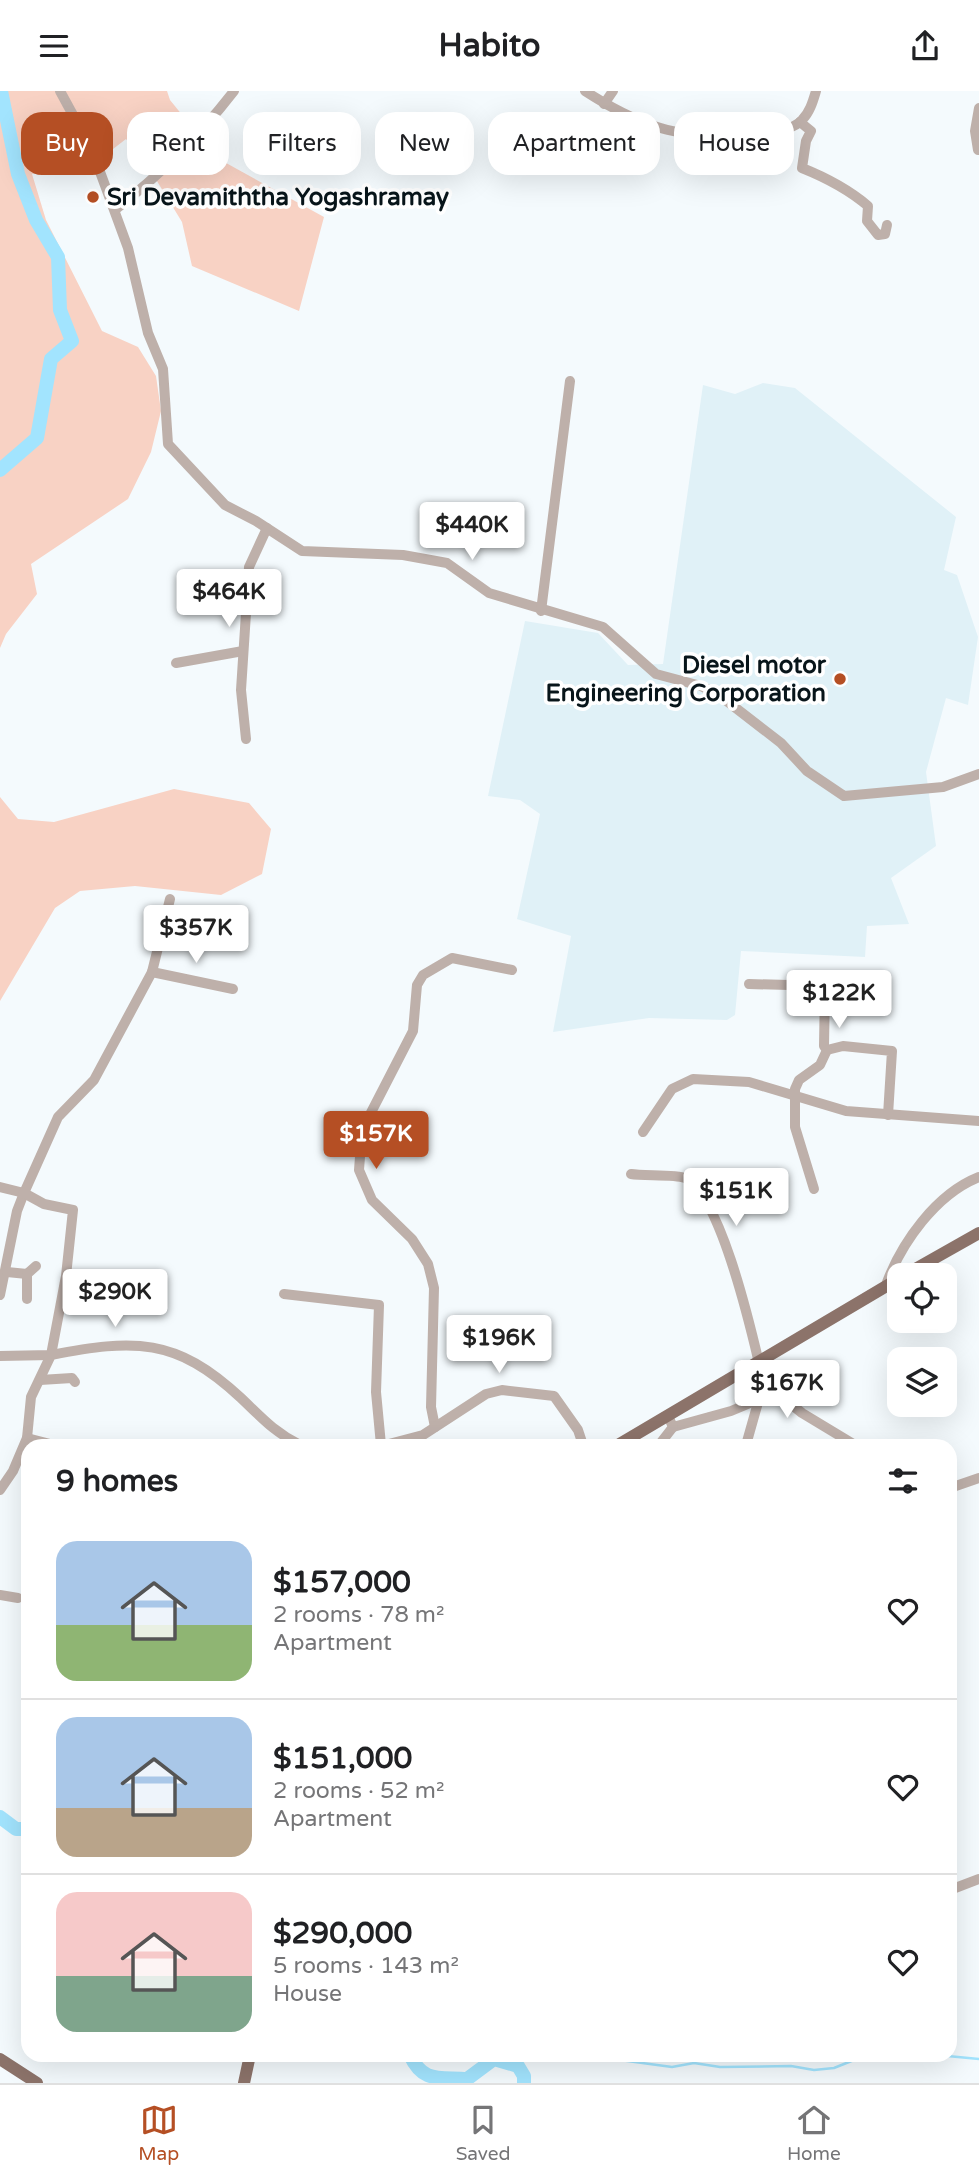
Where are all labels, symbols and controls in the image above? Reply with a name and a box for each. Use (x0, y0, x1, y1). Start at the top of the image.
icon: menu (35, 27, 73, 65)
text: Habito (439, 27, 540, 65)
icon: share (906, 27, 944, 65)
chip: Buy (21, 112, 113, 175)
chip: Rent (127, 112, 229, 175)
chip: Filters (243, 112, 361, 175)
chip: New (375, 112, 474, 175)
chip: Apartment (488, 112, 660, 175)
chip: House (674, 112, 794, 175)
place label: Sri Devamiththa Yogashramay (107, 183, 449, 212)
marker: Sri Devamiththa Yogashramay (85, 189, 101, 205)
pin: $440K (423, 503, 521, 562)
text: $440K (436, 511, 508, 539)
pin: $464K (180, 569, 278, 629)
text: $464K (193, 578, 265, 606)
place label: Diesel motor Engineering Corporation (546, 651, 827, 708)
marker: Diesel motor Engineering Corporation (832, 671, 848, 687)
pin: $357K (147, 905, 245, 965)
text: $357K (160, 914, 232, 942)
pin: $122K (790, 971, 888, 1030)
text: $122K (803, 979, 875, 1007)
pin: $157K (327, 1111, 425, 1171)
text: $157K (340, 1120, 412, 1148)
pin: $151K (687, 1169, 785, 1228)
text: $151K (700, 1177, 772, 1205)
map controls (887, 1263, 957, 1417)
button: locate (887, 1263, 957, 1333)
pin: $290K (66, 1269, 164, 1329)
text: $290K (79, 1278, 151, 1306)
pin: $196K (450, 1315, 548, 1375)
text: $196K (463, 1324, 535, 1352)
button: layers (887, 1347, 957, 1417)
pin: $167K (738, 1361, 836, 1420)
text: $167K (751, 1369, 823, 1397)
icon: filters (884, 1462, 922, 1500)
text: 9 homes (56, 1463, 178, 1500)
text: $157,000 (273, 1564, 411, 1601)
icon: home (112, 1569, 196, 1653)
icon: heart (884, 1592, 922, 1630)
text: 2 rooms · 78 m² (273, 1601, 444, 1629)
text: Apartment (273, 1629, 392, 1657)
text: $151,000 (273, 1740, 412, 1777)
icon: home (112, 1745, 196, 1829)
icon: heart (884, 1768, 922, 1806)
text: 2 rooms · 52 m² (273, 1777, 444, 1805)
text: Apartment (273, 1805, 392, 1833)
text: $290,000 (273, 1915, 412, 1952)
icon: home (112, 1920, 196, 2004)
icon: heart (884, 1943, 922, 1981)
text: 5 rooms · 143 m² (273, 1952, 459, 1980)
text: House (273, 1980, 342, 2008)
tab: Map (138, 2101, 179, 2165)
tab: Saved (456, 2101, 511, 2165)
tab: Home (787, 2101, 841, 2165)

